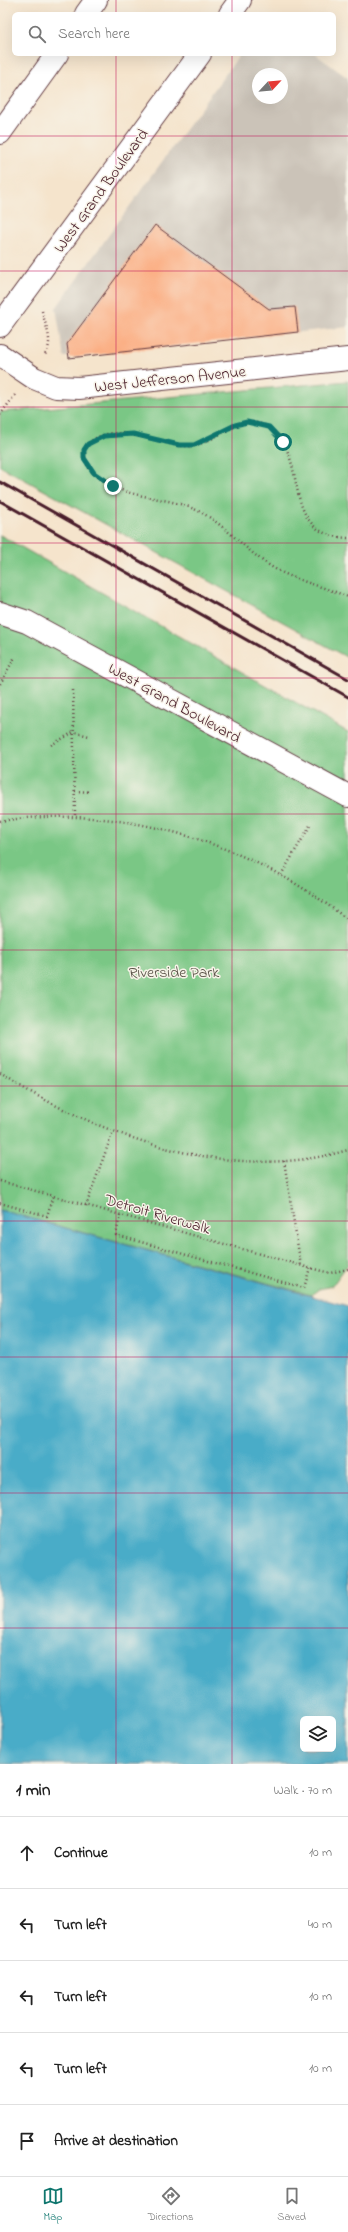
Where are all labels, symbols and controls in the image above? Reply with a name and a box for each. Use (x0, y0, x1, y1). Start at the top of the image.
search box (12, 12, 336, 56)
icon: search (26, 23, 48, 45)
text: Search here (58, 23, 130, 45)
north arrow (252, 68, 288, 104)
street label: West Grand Boulevard (48, 124, 155, 258)
street label: West Jefferson Avenue (93, 360, 248, 400)
route start (274, 433, 292, 451)
route end (104, 477, 122, 495)
street label: West Grand Boulevard (103, 657, 245, 750)
park label: Riverside Park (129, 961, 220, 985)
street label: Detroit Riverwalk (101, 1188, 214, 1242)
map controls (300, 1716, 336, 1752)
button: layers (300, 1716, 336, 1752)
text: 1 min (16, 1778, 50, 1803)
text: Walk · 70 m (273, 1781, 332, 1800)
icon: ahead (16, 1842, 38, 1864)
text: Continue (54, 1842, 108, 1864)
text: 10 m (309, 1843, 332, 1862)
icon: left (16, 1914, 38, 1936)
text: Turn left (54, 1914, 107, 1936)
text: 40 m (308, 1915, 332, 1934)
icon: left (16, 1986, 38, 2008)
text: Turn left (54, 1986, 107, 2008)
text: 10 m (309, 1987, 332, 2006)
icon: left (16, 2058, 38, 2080)
text: Turn left (54, 2058, 107, 2080)
text: 10 m (309, 2059, 332, 2078)
icon: arrive (16, 2130, 38, 2152)
text: Arrive at destination (54, 2130, 178, 2152)
tab: Map (42, 2185, 64, 2225)
tab: Directions (148, 2185, 193, 2225)
tab: Saved (277, 2185, 306, 2225)

